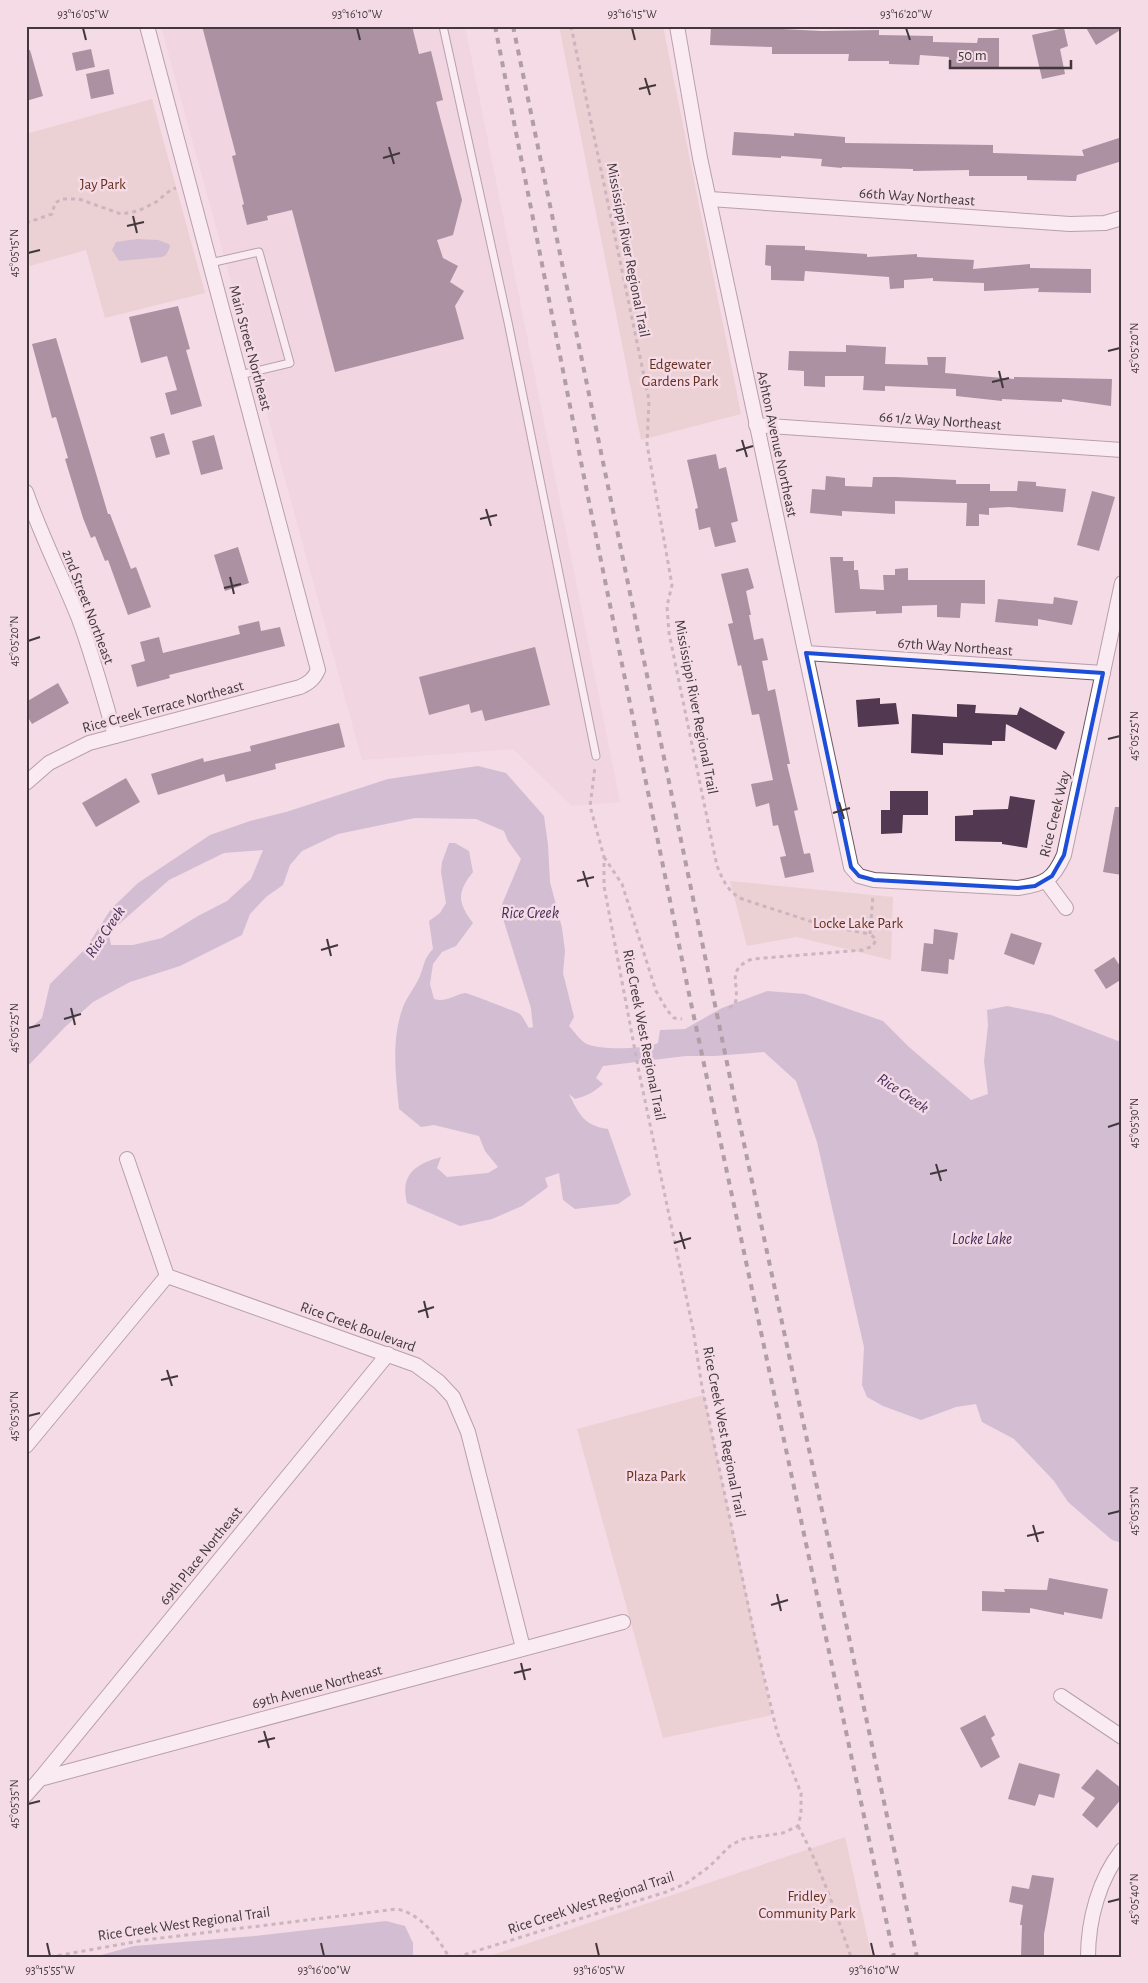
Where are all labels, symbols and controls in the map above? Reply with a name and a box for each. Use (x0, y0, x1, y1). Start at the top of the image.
text: 93°16'05"W (57, 8, 109, 20)
text: 93°16'10"W (332, 8, 383, 20)
text: 93°16'15"W (607, 8, 657, 20)
text: 93°16'20"W (880, 8, 932, 20)
scale bar (950, 38, 1072, 70)
text: 50 m (958, 48, 987, 63)
street label: Mississippi River Regional Trail (604, 161, 652, 339)
park label: Jay Park (80, 177, 126, 192)
street label: 66th Way Northeast (859, 185, 976, 209)
text: 45°05'15"N (8, 229, 20, 277)
street label: Main Street Northeast (226, 284, 274, 412)
text: 45°05'20"N (1128, 322, 1140, 374)
park label: Edgewater Gardens Park (642, 357, 719, 389)
street label: Ashton Avenue Northeast (754, 370, 800, 519)
street label: 66 1/2 Way Northeast (878, 409, 1002, 433)
street label: 2nd Street Northeast (59, 548, 117, 667)
text: 45°05'20"N (8, 615, 20, 667)
street label: Mississippi River Regional Trail (672, 618, 720, 796)
street label: 67th Way Northeast (897, 635, 1013, 659)
street label: Rice Creek Terrace Northeast (81, 678, 245, 736)
text: 45°05'25"N (1128, 711, 1140, 761)
street label: Rice Creek Way (1037, 769, 1073, 859)
water label: Rice Creek (82, 903, 128, 961)
water label: Rice Creek (501, 905, 559, 921)
park label: Locke Lake Park (813, 916, 903, 931)
street label: Rice Creek West Regional Trail (620, 948, 668, 1122)
text: 45°05'25"N (8, 1003, 20, 1053)
water label: Rice Creek (874, 1070, 932, 1116)
text: 45°05'30"N (1128, 1098, 1140, 1148)
water label: Locke Lake (952, 1231, 1012, 1247)
street label: Rice Creek Boulevard (298, 1299, 418, 1355)
street label: Rice Creek West Regional Trail (700, 1345, 748, 1519)
text: 45°05'30"N (8, 1391, 20, 1441)
park label: Plaza Park (626, 1469, 686, 1484)
text: 45°05'35"N (1128, 1486, 1140, 1536)
street label: 69th Place Northeast (157, 1504, 245, 1608)
street label: 69th Avenue Northeast (250, 1662, 384, 1712)
text: 45°05'35"N (8, 1779, 20, 1829)
street label: Rice Creek West Regional Trail (506, 1869, 676, 1937)
text: 45°05'40"N (1128, 1873, 1140, 1925)
park label: Fridley Community Park (759, 1889, 856, 1921)
street label: Rice Creek West Regional Trail (97, 1904, 271, 1944)
text: 93°15'55"W (25, 1964, 75, 1976)
text: 93°16'00"W (298, 1964, 351, 1976)
text: 93°16'05"W (573, 1964, 625, 1976)
text: 93°16'10"W (849, 1964, 900, 1976)

